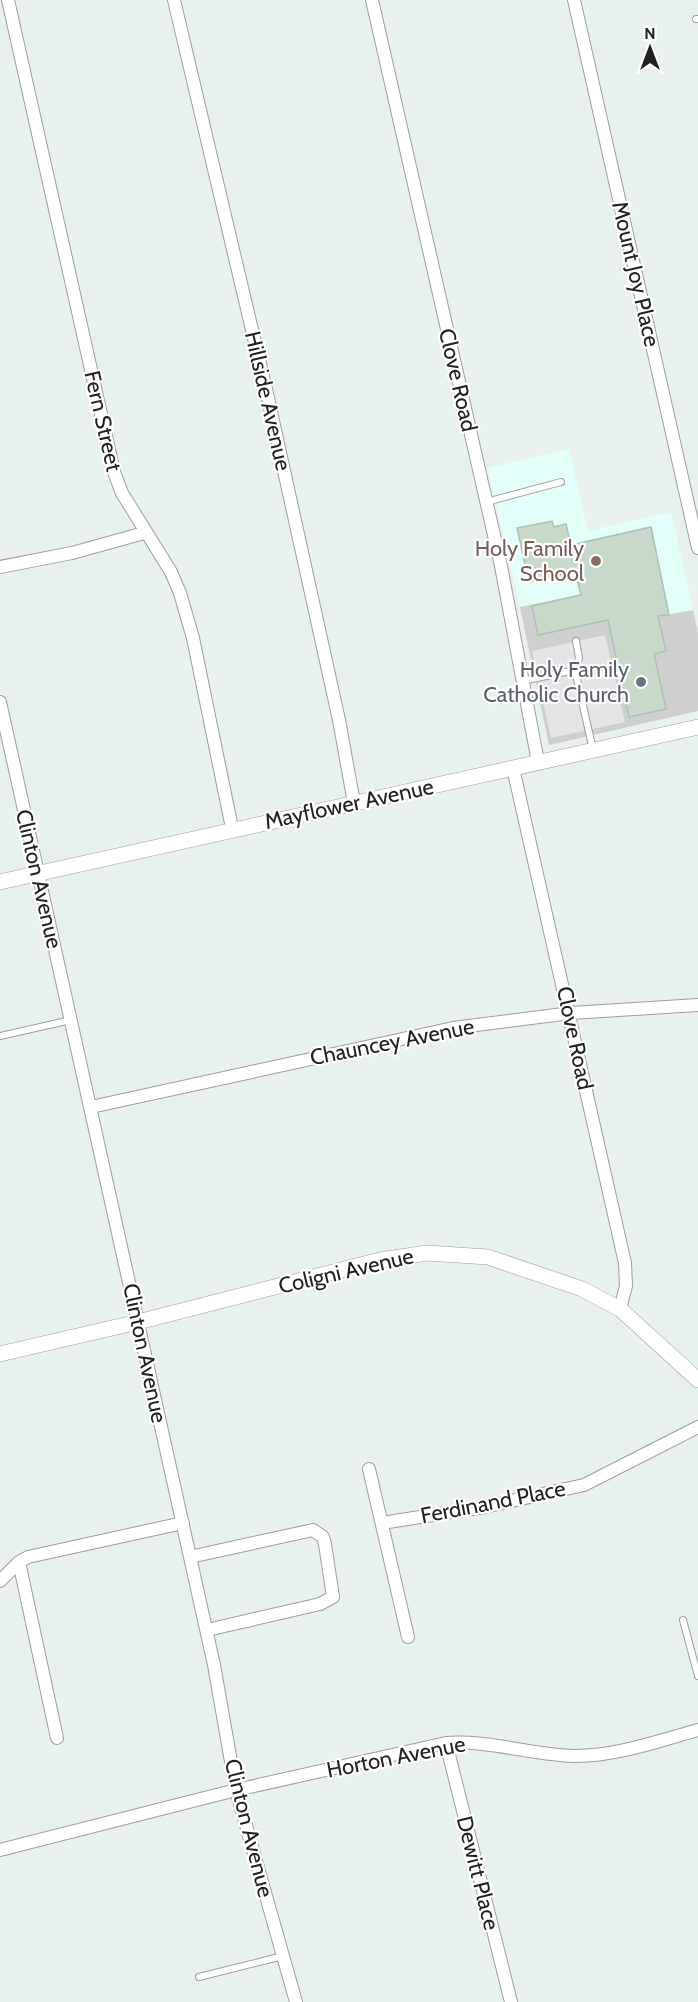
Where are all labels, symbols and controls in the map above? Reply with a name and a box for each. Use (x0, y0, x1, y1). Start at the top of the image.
north arrow (620, 18, 680, 78)
text: N (644, 24, 656, 43)
street label: Mount Joy Place (606, 199, 666, 349)
street label: Clove Road (433, 326, 483, 434)
street label: Hillside Avenue (239, 329, 297, 473)
street label: Fern Street (78, 368, 128, 475)
place label: Holy Family School (475, 535, 585, 587)
marker: Holy Family School (589, 554, 603, 568)
place label: Holy Family Catholic Church (483, 656, 629, 708)
marker: Holy Family Catholic Church (634, 675, 648, 689)
street label: Mayflower Avenue (262, 773, 436, 835)
street label: Clinton Avenue (10, 807, 68, 951)
street label: Clove Road (551, 984, 599, 1092)
street label: Chauncey Avenue (308, 1013, 476, 1071)
street label: Coligni Avenue (276, 1242, 416, 1300)
street label: Clinton Avenue (117, 1281, 173, 1425)
street label: Ferdinand Place (418, 1475, 568, 1529)
street label: Horton Avenue (324, 1730, 468, 1784)
street label: Clinton Avenue (219, 1756, 279, 1900)
street label: Dewitt Place (451, 1813, 505, 1933)

